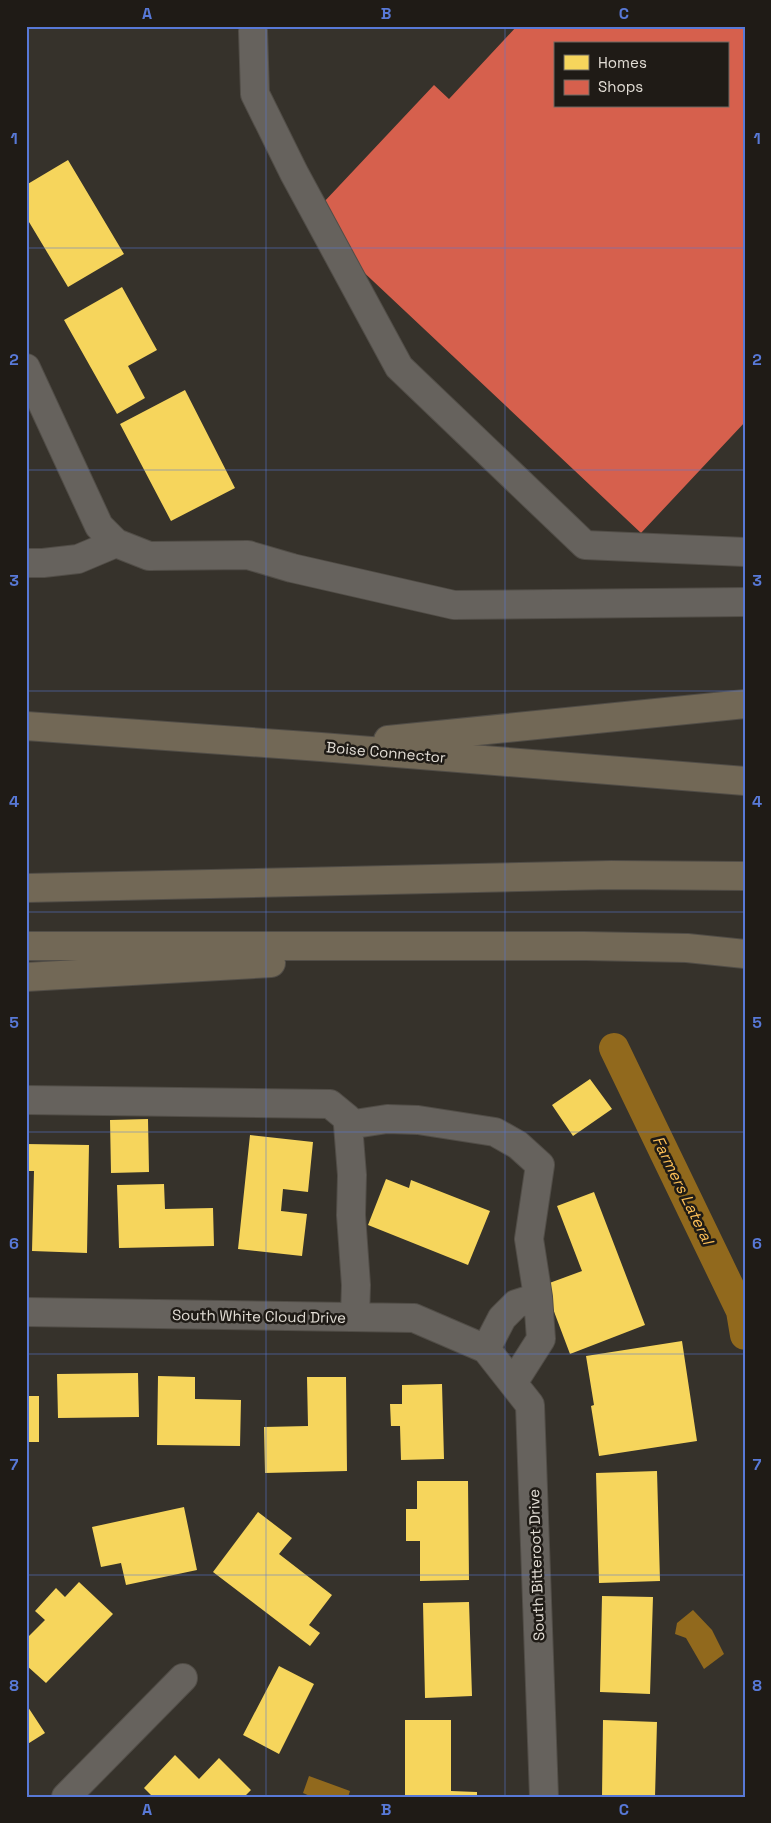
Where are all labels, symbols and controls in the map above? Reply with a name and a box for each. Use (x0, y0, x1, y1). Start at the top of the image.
text: A (142, 3, 152, 24)
text: B (381, 3, 391, 24)
text: C (619, 3, 629, 24)
legend (554, 42, 728, 108)
text: Homes (598, 53, 647, 72)
text: Shops (598, 77, 643, 96)
text: 1 (10, 128, 18, 149)
text: 1 (753, 128, 761, 149)
text: 2 (9, 349, 19, 370)
text: 2 (752, 349, 762, 370)
text: 3 (9, 570, 19, 591)
text: 3 (752, 570, 762, 591)
street label: Boise Connector (325, 737, 447, 767)
text: 4 (9, 791, 19, 812)
text: 4 (752, 791, 762, 812)
text: 5 (9, 1012, 19, 1033)
text: 5 (752, 1012, 762, 1033)
water label: Farmers Lateral (648, 1132, 719, 1250)
text: 6 (9, 1233, 19, 1254)
text: 6 (752, 1233, 762, 1254)
street label: South White Cloud Drive (172, 1305, 346, 1327)
text: 7 (10, 1454, 19, 1475)
text: 7 (753, 1454, 762, 1475)
street label: South Bitteroot Drive (524, 1489, 548, 1641)
text: 8 (9, 1675, 19, 1696)
text: 8 (752, 1675, 762, 1696)
text: A (142, 1799, 152, 1820)
text: B (381, 1799, 391, 1820)
text: C (619, 1799, 629, 1820)

